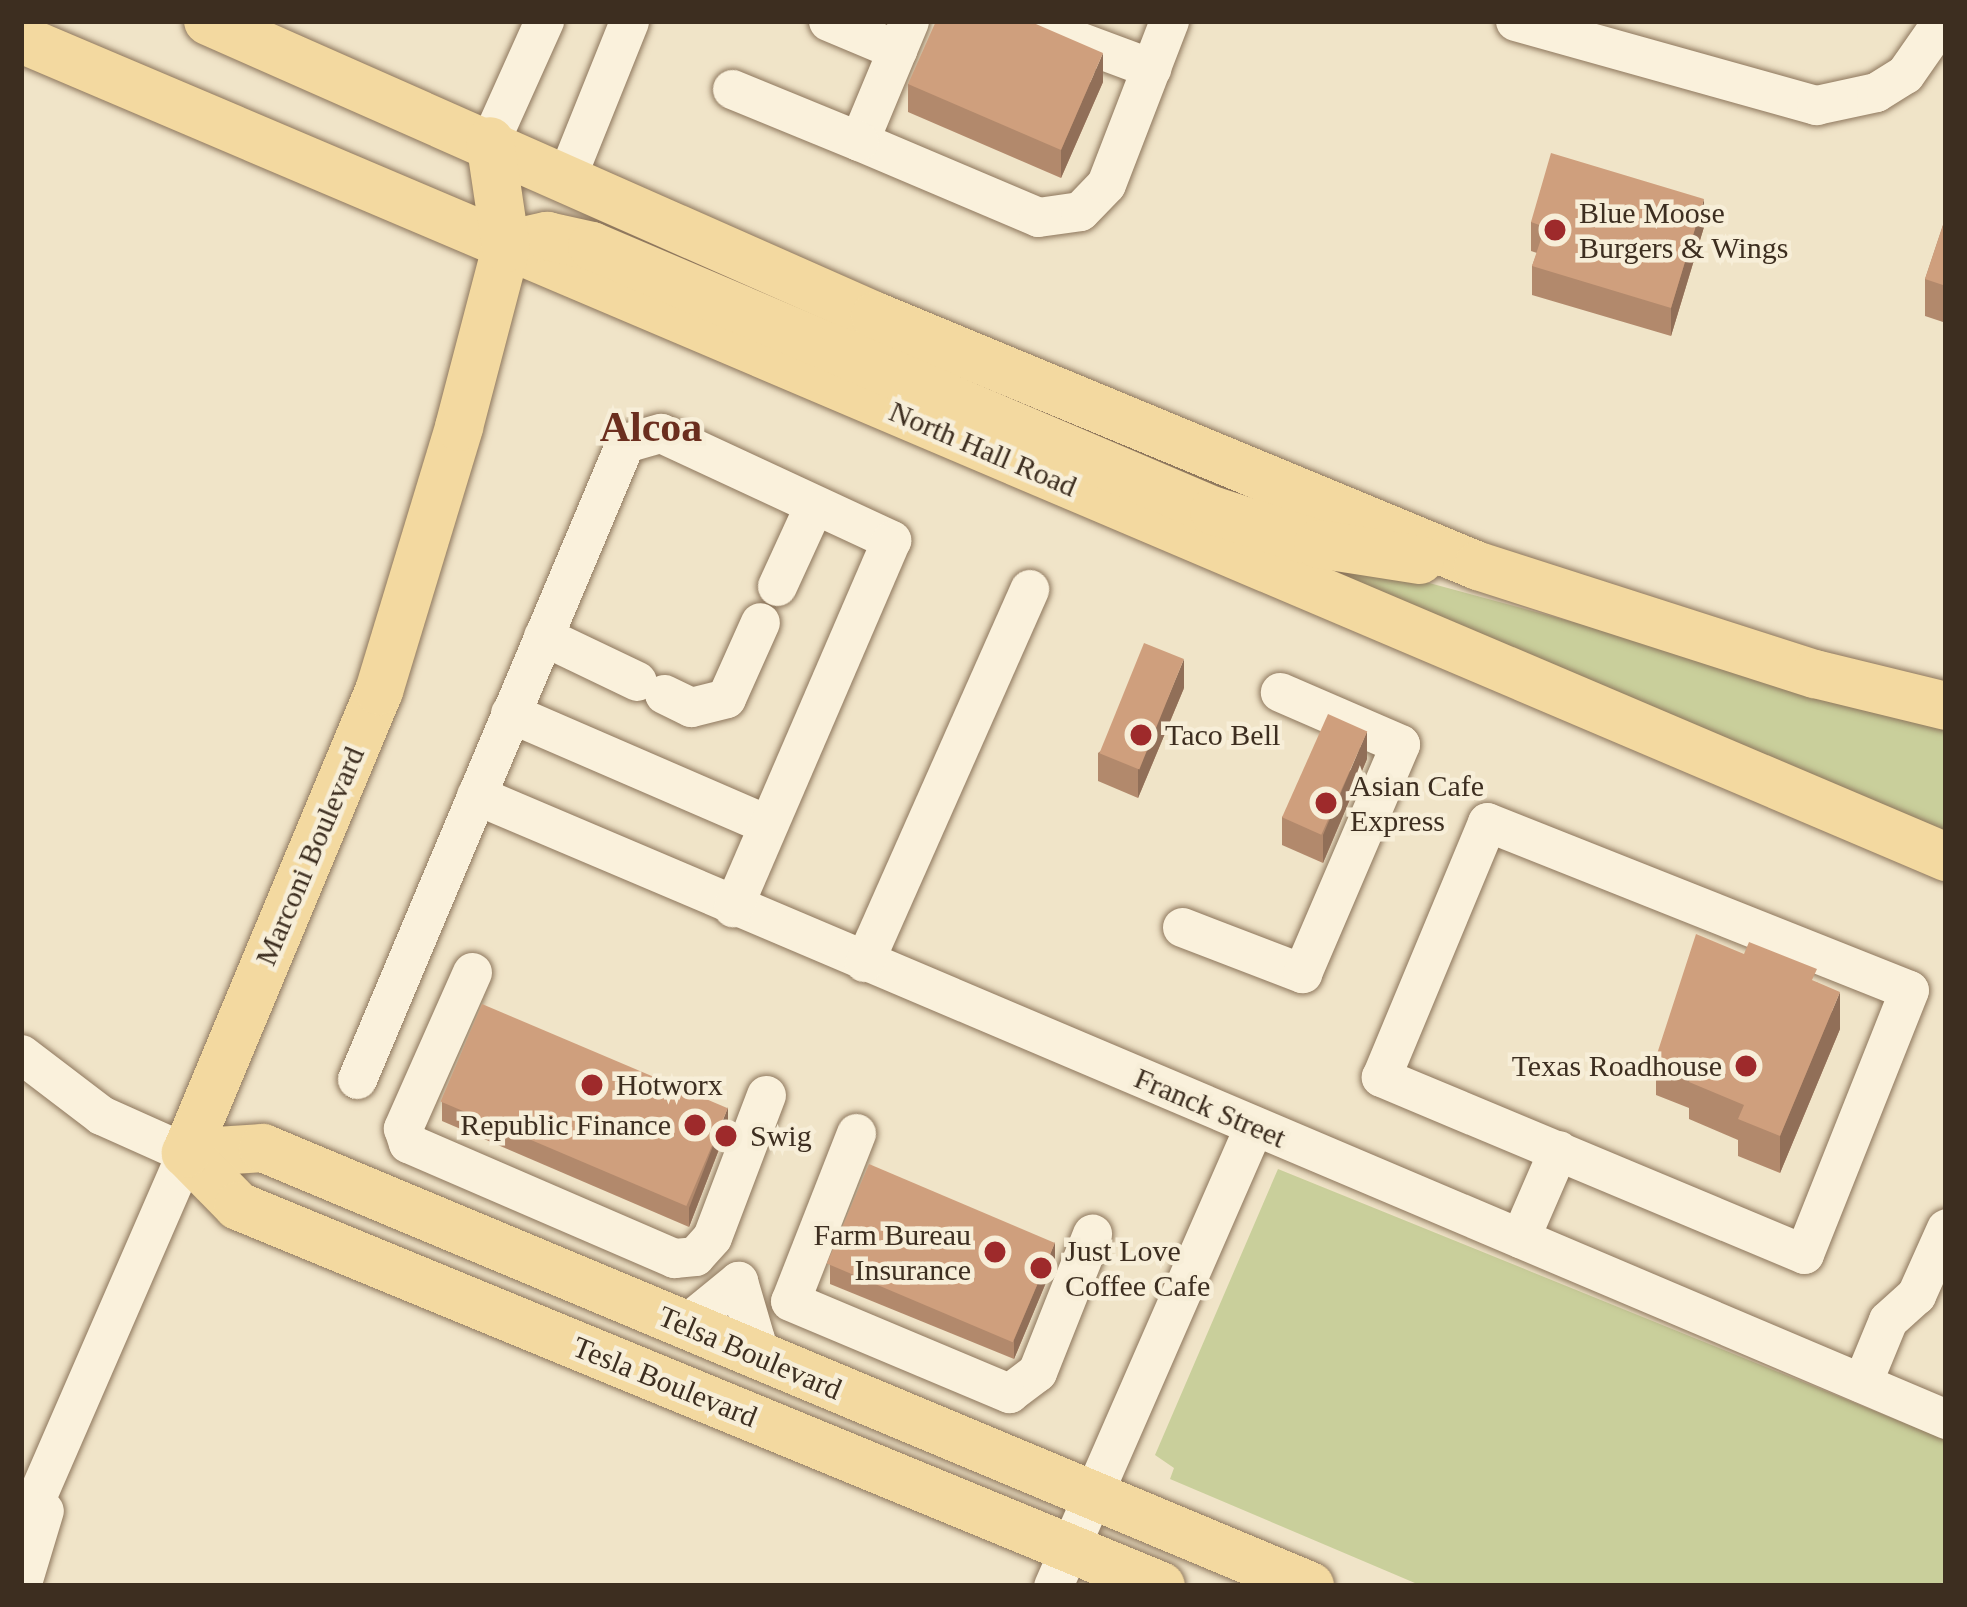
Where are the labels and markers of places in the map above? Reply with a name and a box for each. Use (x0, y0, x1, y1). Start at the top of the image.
place label: Blue Moose Burgers & Wings (1579, 195, 1789, 266)
marker: Blue Moose Burgers & Wings (1542, 217, 1568, 243)
place label: Taco Bell (1165, 717, 1280, 753)
marker: Taco Bell (1128, 722, 1154, 748)
place label: Asian Cafe Express (1350, 768, 1484, 838)
marker: Asian Cafe Express (1313, 790, 1339, 816)
place label: Texas Roadhouse (1512, 1048, 1722, 1084)
marker: Texas Roadhouse (1733, 1053, 1759, 1079)
place label: Hotworx (616, 1067, 723, 1103)
marker: Hotworx (579, 1072, 605, 1098)
place label: Republic Finance (460, 1107, 671, 1143)
marker: Republic Finance (682, 1112, 708, 1138)
place label: Swig (750, 1118, 812, 1154)
marker: Swig (713, 1123, 739, 1149)
place label: Farm Bureau Insurance (814, 1217, 971, 1288)
place label: Just Love Coffee Cafe (1065, 1233, 1210, 1304)
marker: Farm Bureau Insurance (982, 1239, 1008, 1265)
marker: Just Love Coffee Cafe (1028, 1255, 1054, 1281)

